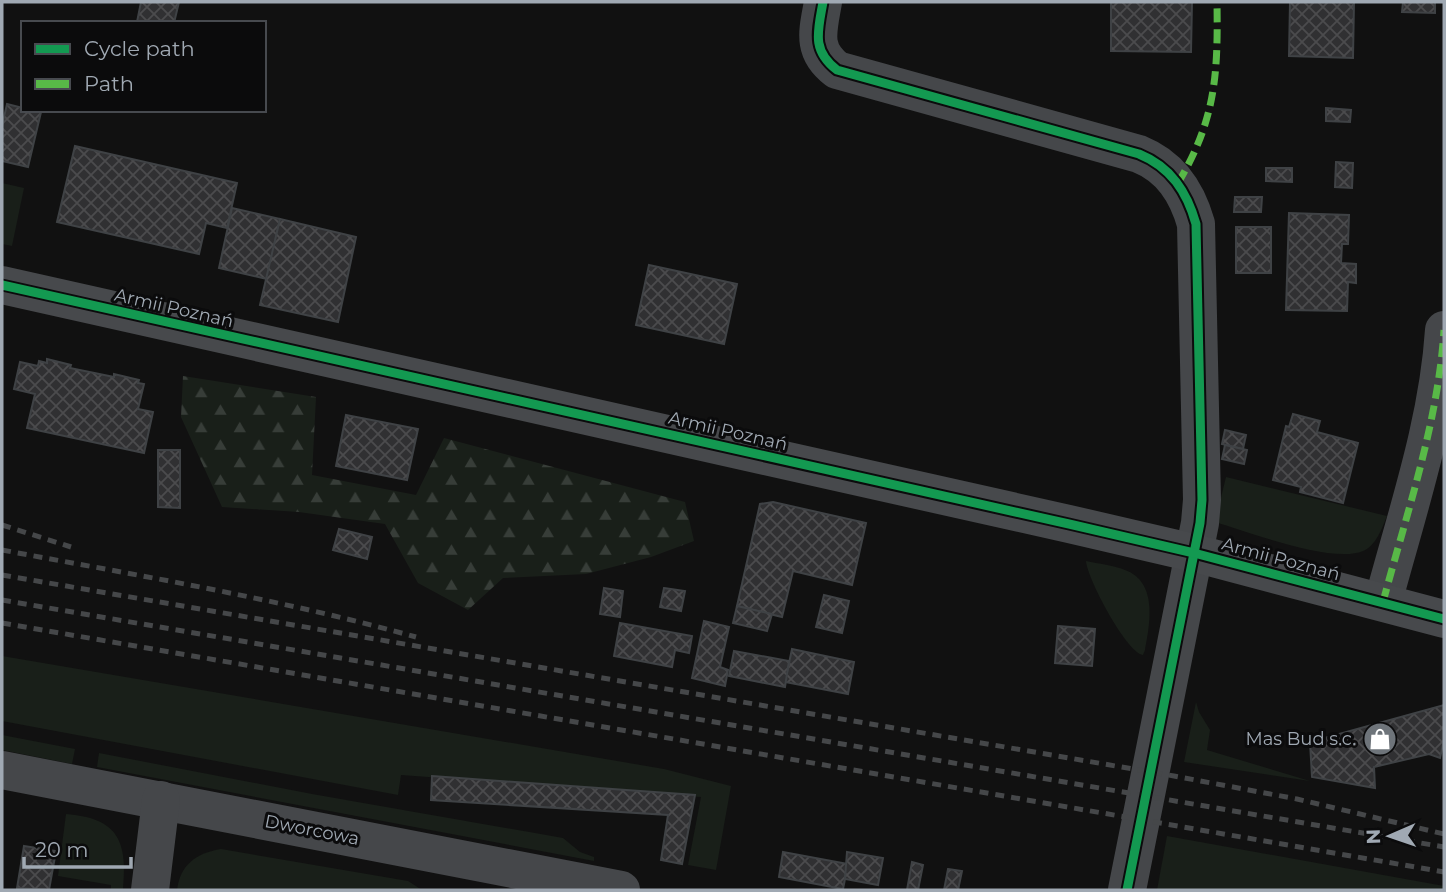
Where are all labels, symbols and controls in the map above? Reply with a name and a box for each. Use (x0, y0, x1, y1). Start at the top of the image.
legend (21, 21, 266, 112)
text: Cycle path (84, 36, 195, 61)
text: Path (84, 71, 134, 96)
street label: Armii Poznań (112, 284, 236, 332)
street label: Armii Poznań (666, 407, 790, 455)
street label: Armii Poznań (1219, 533, 1343, 585)
shop icon: Mas Bud s.c. (1361, 720, 1399, 758)
place label: Mas Bud s.c. (1245, 728, 1356, 750)
north arrow (1355, 801, 1425, 871)
street label: Dworcowa (263, 810, 361, 850)
scale bar (24, 826, 131, 870)
text: N (1362, 828, 1385, 845)
text: 20 m (35, 837, 89, 862)

